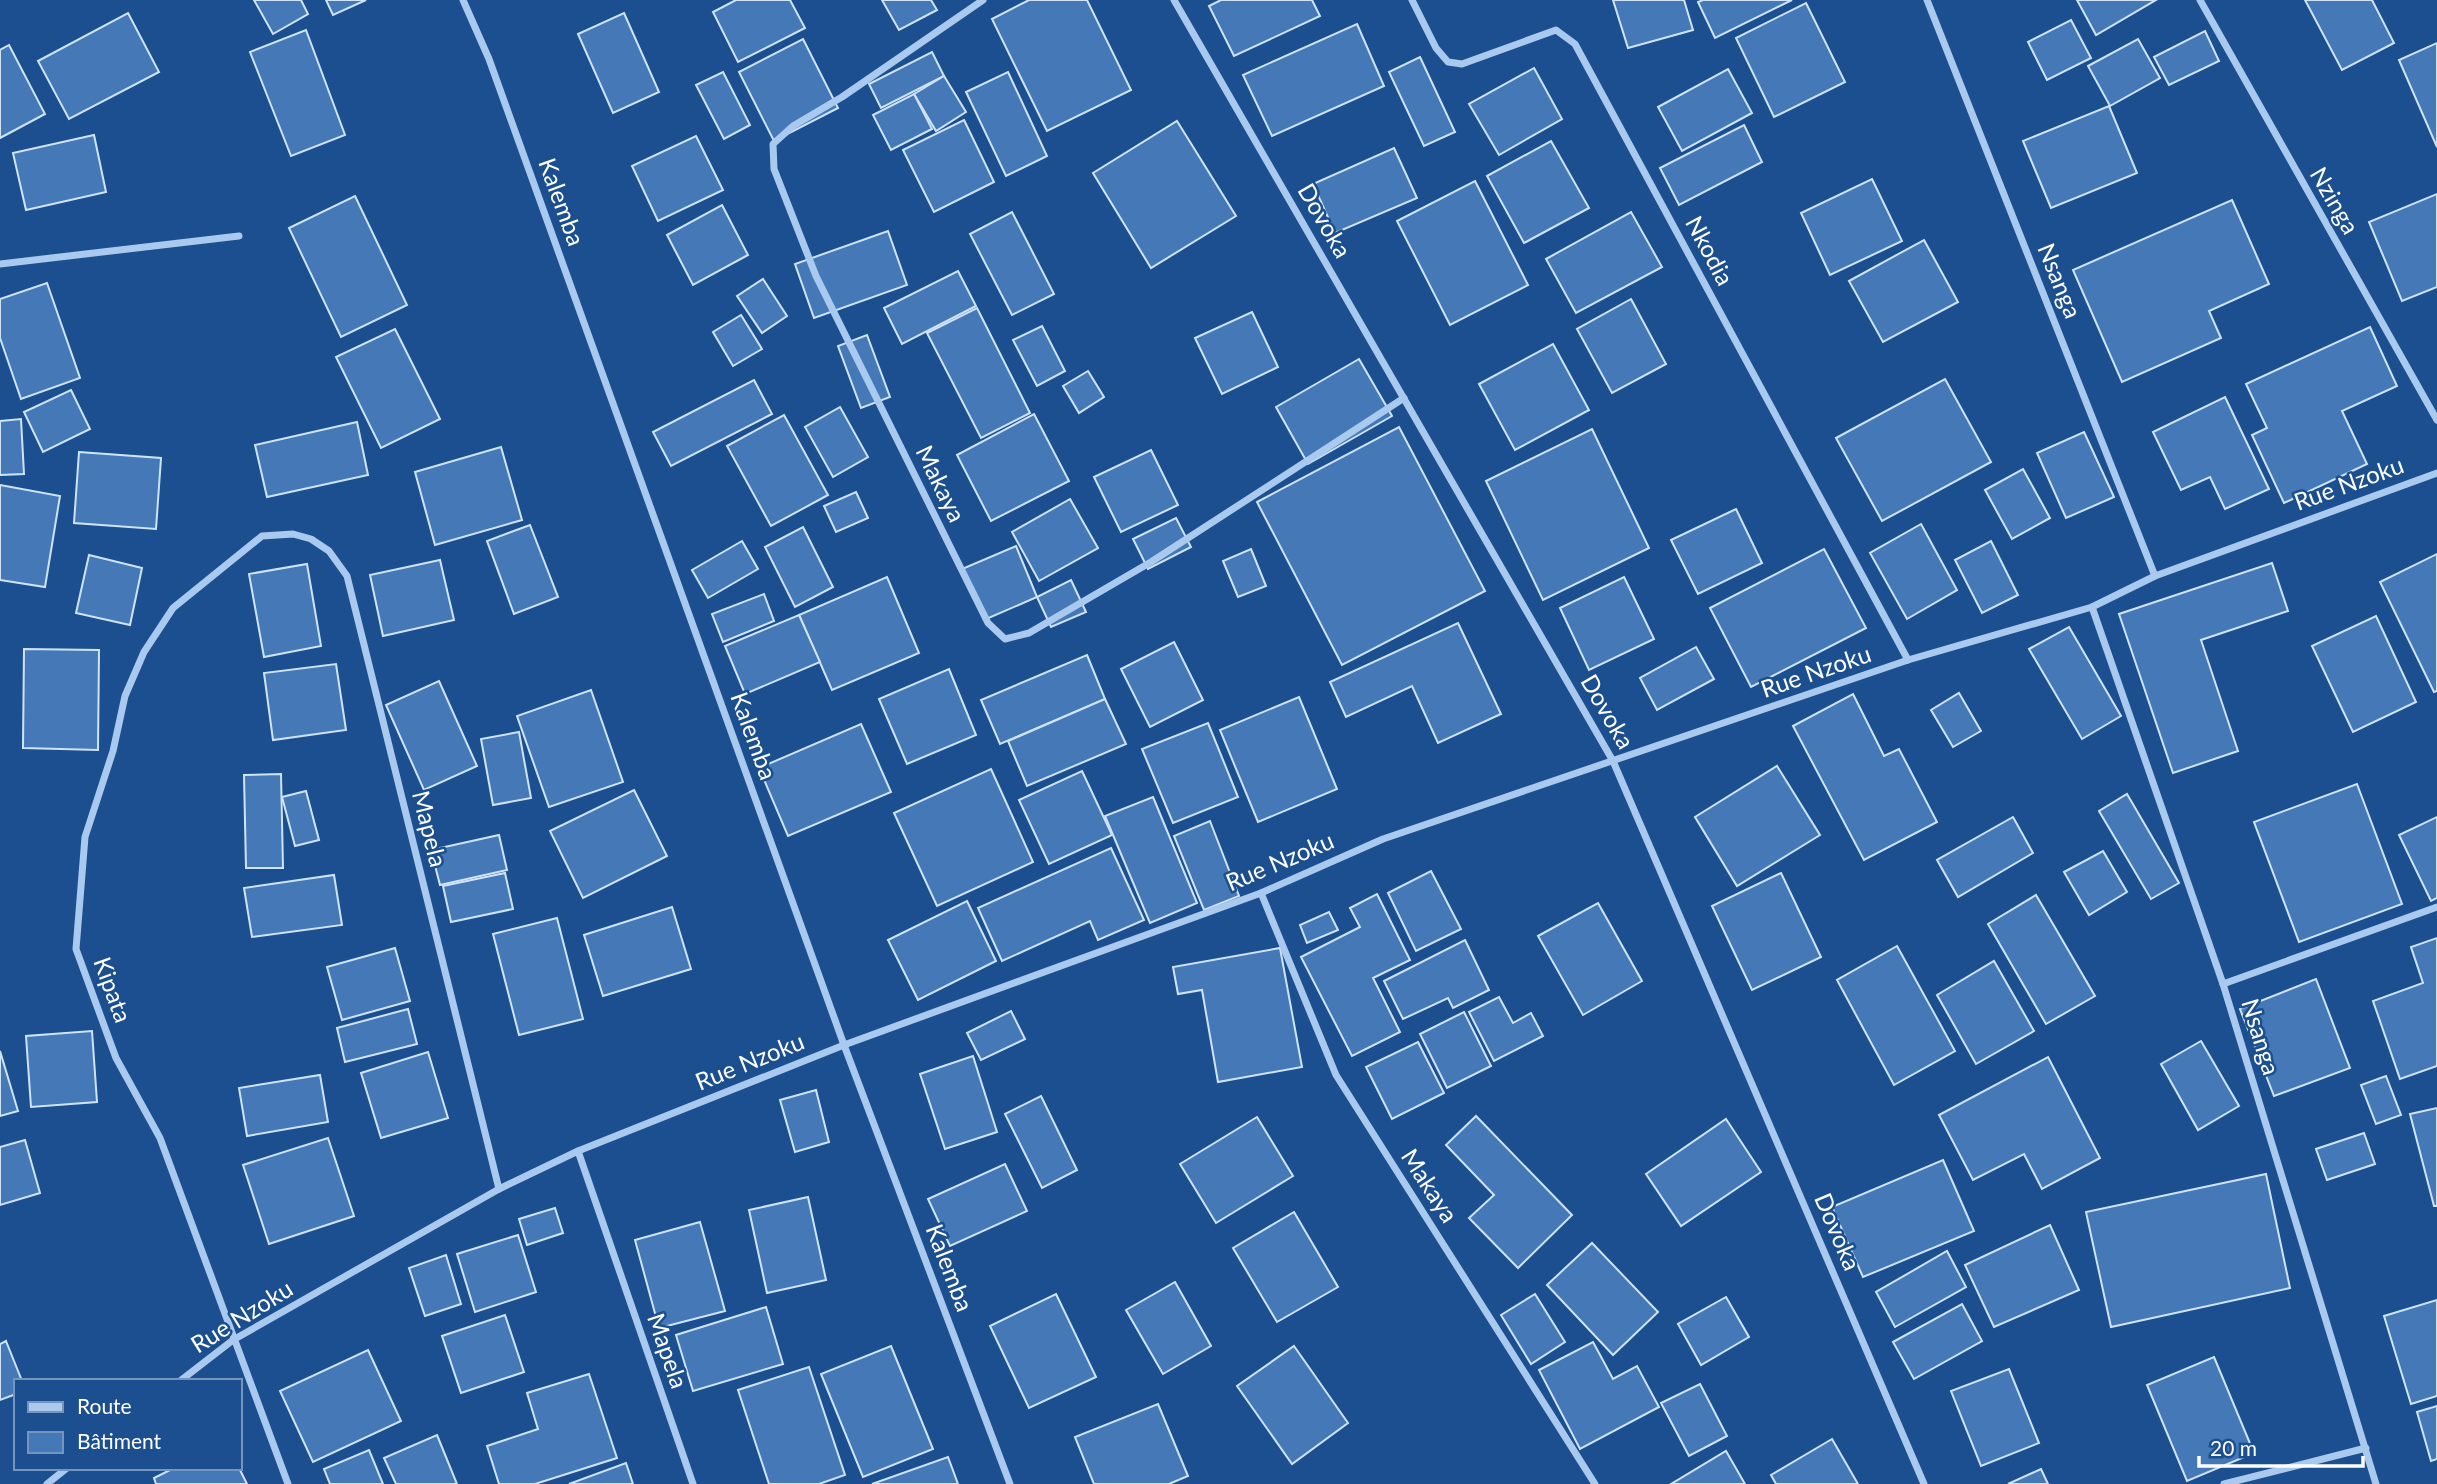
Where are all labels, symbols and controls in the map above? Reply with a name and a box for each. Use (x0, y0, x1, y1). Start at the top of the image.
street label: Kalemba (533, 154, 592, 249)
street label: Nzinga (2305, 162, 2366, 239)
street label: Dovoka (1292, 178, 1358, 263)
street label: Nkodia (1680, 211, 1741, 290)
street label: Nsanga (2032, 239, 2088, 322)
street label: Makaya (910, 440, 972, 526)
street label: Rue Nzoku (2290, 449, 2407, 516)
street label: Rue Nzoku (1757, 638, 1874, 703)
street label: Dovoka (1575, 669, 1641, 754)
street label: Kalemba (725, 688, 784, 783)
street label: Mapela (407, 787, 454, 870)
street label: Rue Nzoku (1221, 825, 1338, 896)
street label: Kipata (88, 953, 139, 1026)
street label: Nsanga (2236, 995, 2287, 1078)
street label: Rue Nzoku (691, 1026, 808, 1096)
street label: Makaya (1396, 1143, 1465, 1227)
street label: Dovoka (1809, 1188, 1868, 1274)
street label: Kalemba (921, 1220, 980, 1315)
street label: Rue Nzoku (185, 1273, 297, 1358)
street label: Mapela (642, 1309, 695, 1392)
legend (14, 1379, 242, 1470)
text: Route (77, 1393, 132, 1418)
scale bar (2199, 1424, 2364, 1468)
text: Bâtiment (77, 1428, 162, 1453)
text: 20 m (2210, 1435, 2257, 1460)

